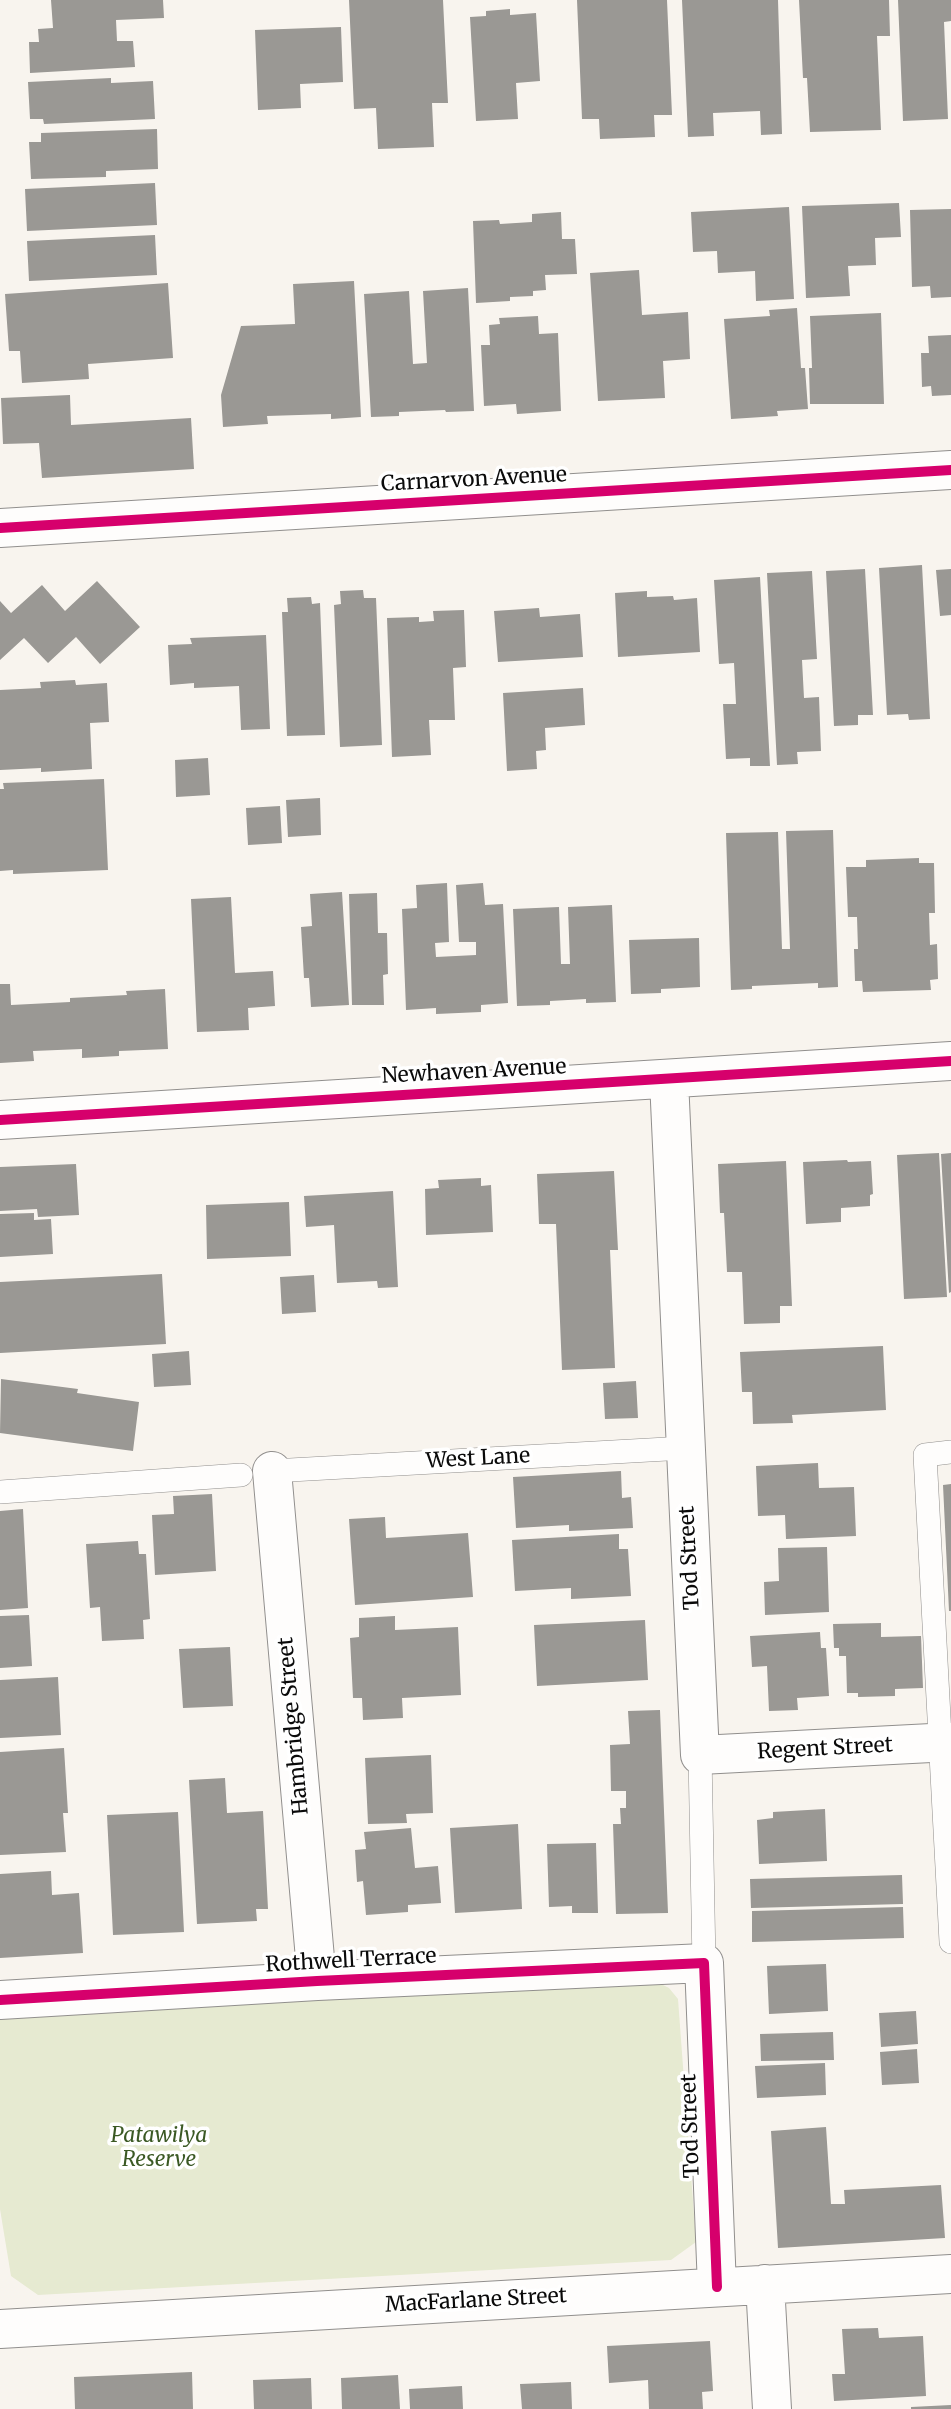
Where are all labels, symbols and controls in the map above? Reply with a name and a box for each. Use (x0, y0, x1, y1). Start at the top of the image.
street label: Carnarvon Avenue (380, 463, 568, 497)
street label: Newhaven Avenue (381, 1055, 567, 1089)
street label: West Lane (425, 1444, 531, 1474)
street label: Tod Street (675, 1505, 705, 1611)
street label: Hambridge Street (274, 1636, 314, 1816)
street label: Regent Street (757, 1733, 893, 1765)
street label: Rothwell Terrace (265, 1944, 437, 1978)
street label: Tod Street (677, 2073, 705, 2179)
park label: Patawilya Reserve (111, 2123, 207, 2173)
street label: MacFarlane Street (384, 2284, 568, 2318)

